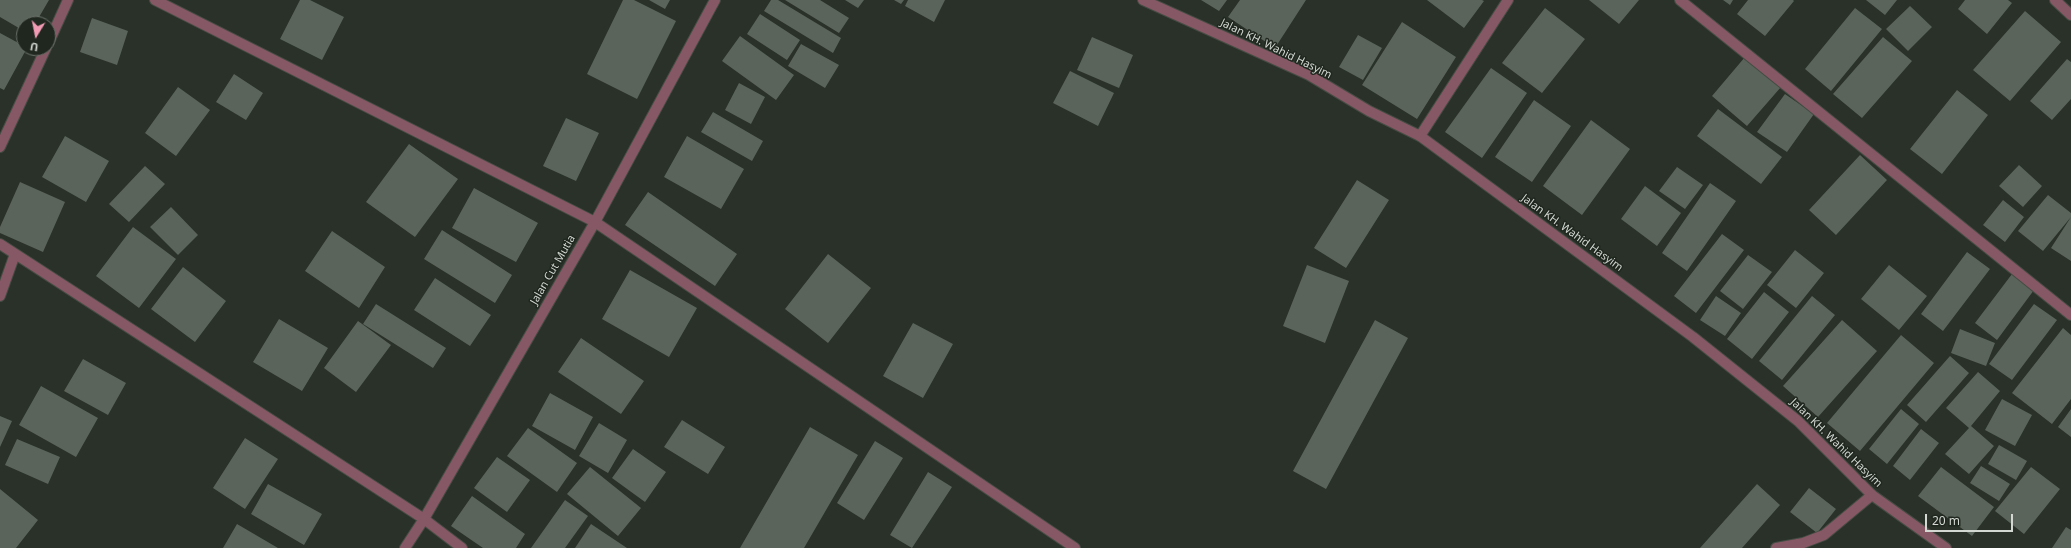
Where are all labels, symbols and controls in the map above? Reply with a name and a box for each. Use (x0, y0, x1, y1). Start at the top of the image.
north arrow (16, 16, 56, 56)
street label: Jalan KH. Wahid Hasyim (1218, 16, 1334, 82)
text: U (29, 39, 39, 55)
street label: Jalan KH. Wahid Hasyim (1519, 192, 1625, 274)
street label: Jalan Cut Mutia (528, 233, 578, 307)
street label: Jalan KH. Wahid Hasyim (1787, 396, 1885, 490)
scale bar (1927, 506, 2015, 532)
text: 20 m (1932, 512, 1960, 529)

